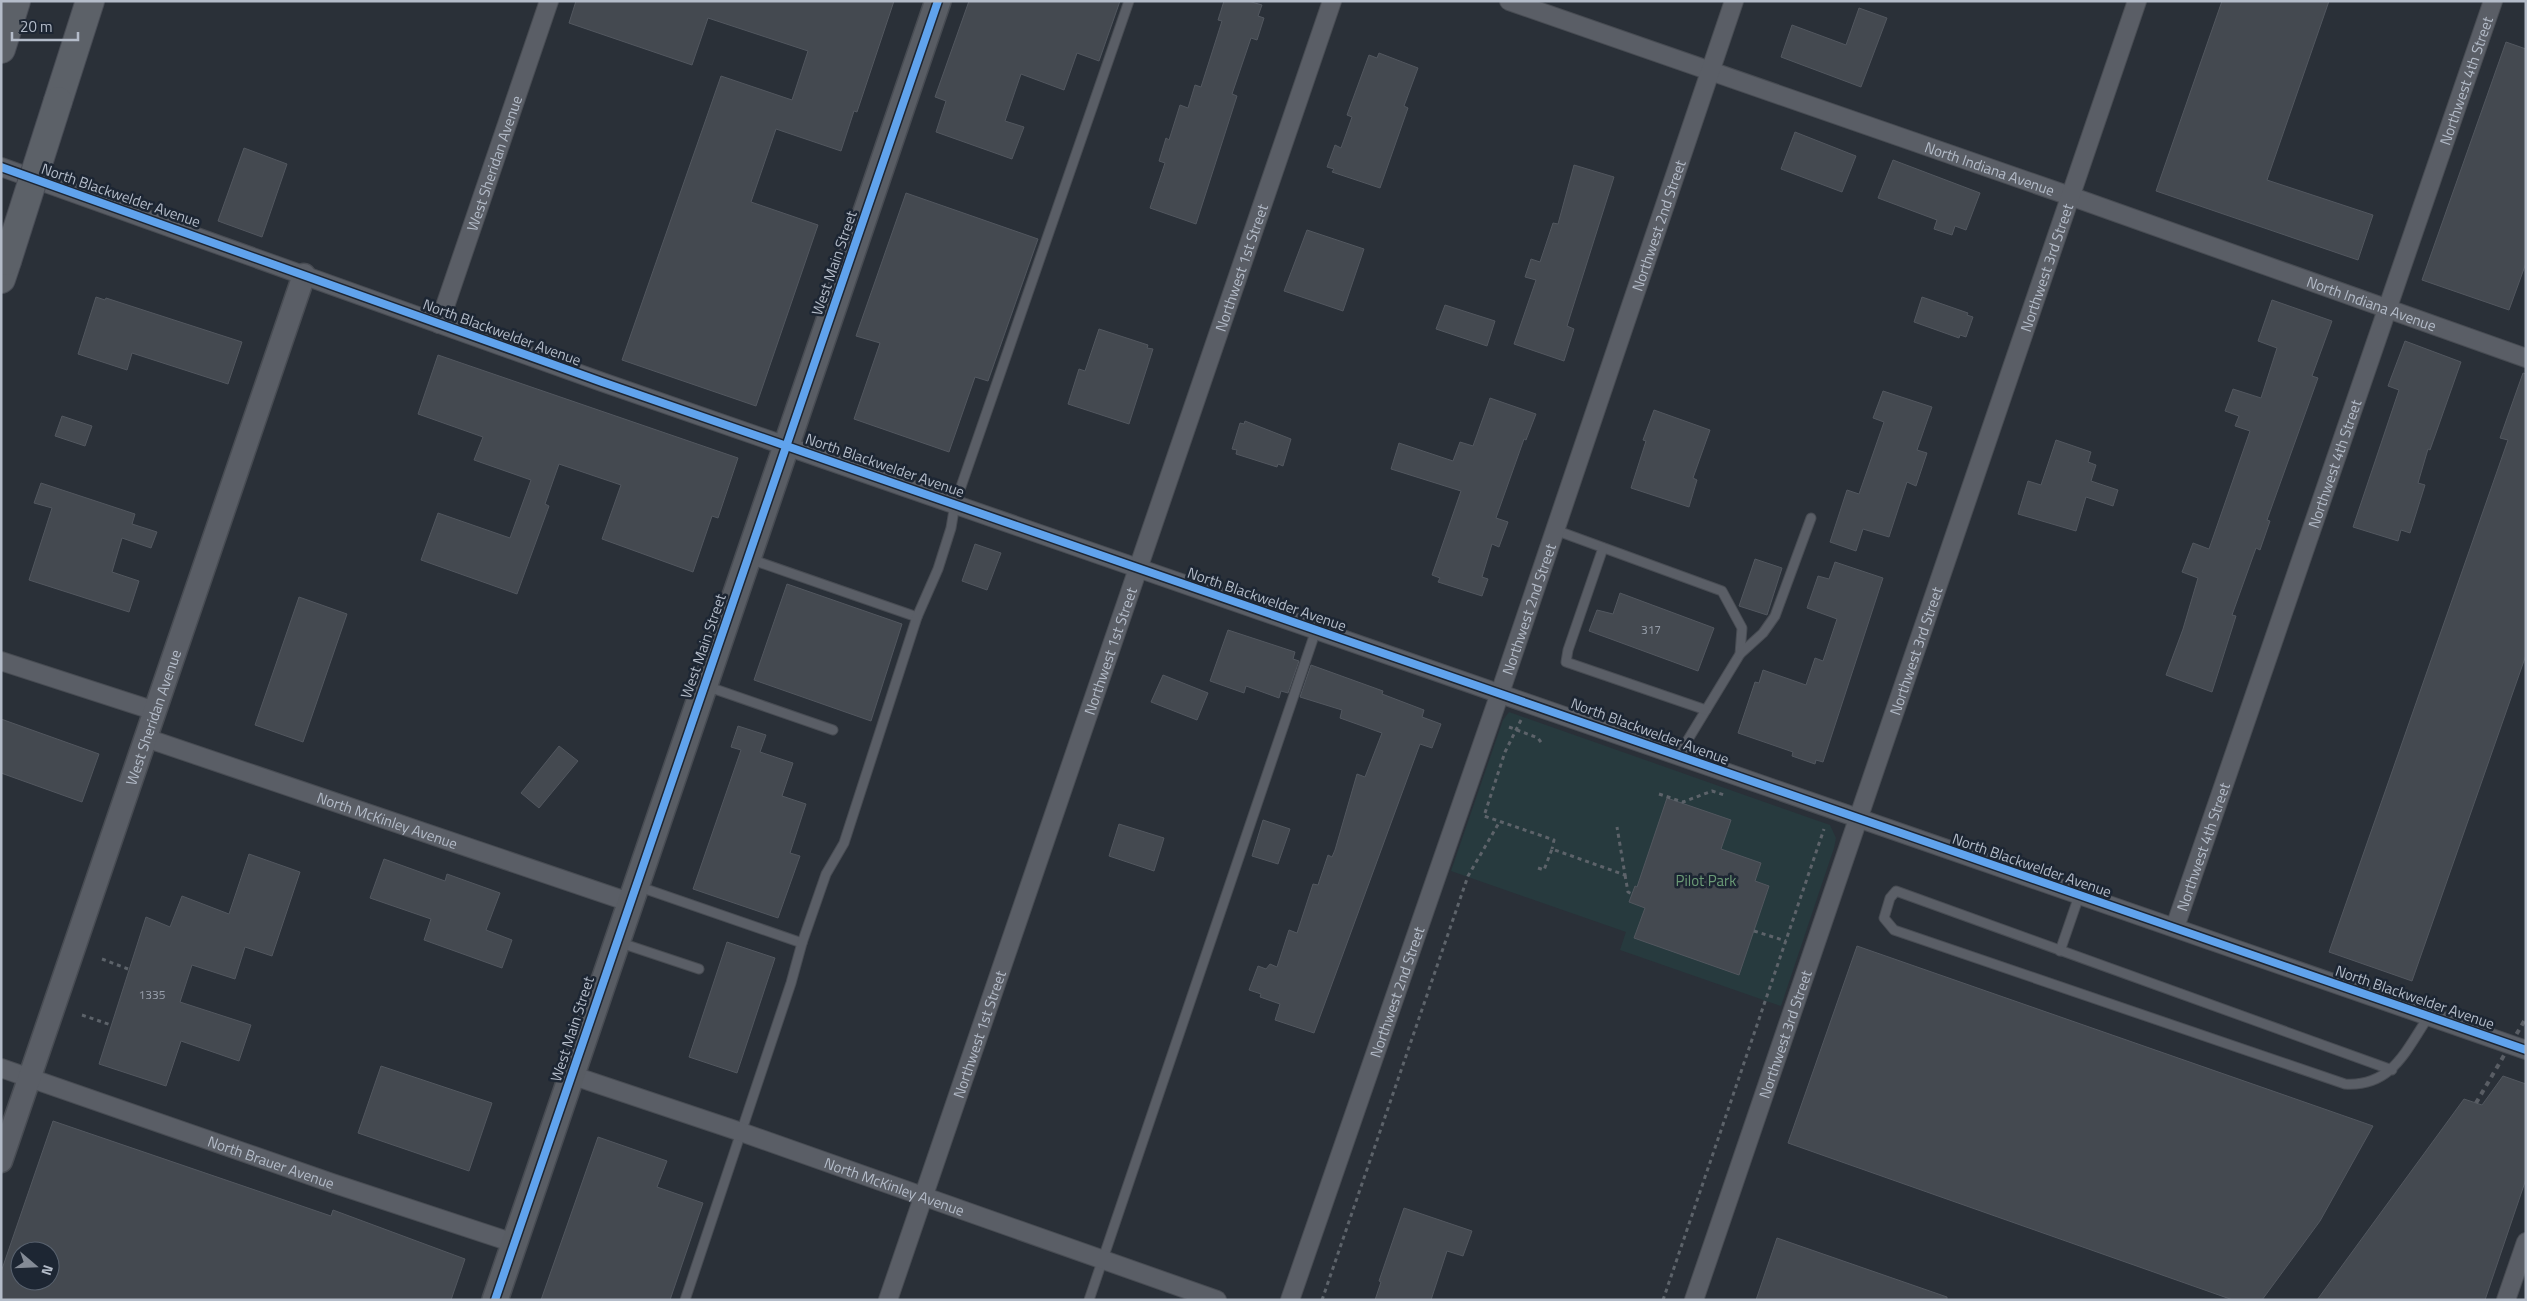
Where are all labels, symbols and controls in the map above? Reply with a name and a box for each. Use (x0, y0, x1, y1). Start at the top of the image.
scale bar (12, 10, 79, 42)
street label: Northwest 4th Street (2433, 12, 2499, 148)
text: 20 m (20, 15, 53, 38)
street label: West Sheridan Avenue (460, 92, 528, 234)
street label: North Indiana Avenue (1922, 135, 2058, 201)
street label: Northwest 2nd Street (1625, 156, 1691, 294)
street label: North Blackwelder Avenue (38, 157, 204, 233)
street label: Northwest 3rd Street (2014, 199, 2079, 335)
street label: Northwest 1st Street (1208, 200, 1274, 335)
street label: West Main Street (805, 207, 863, 319)
street label: North Indiana Avenue (2304, 270, 2440, 337)
street label: North Blackwelder Avenue (420, 293, 584, 371)
street label: Northwest 4th Street (2301, 395, 2367, 531)
street label: North Blackwelder Avenue (802, 427, 968, 503)
street label: Northwest 2nd Street (1496, 540, 1562, 678)
street label: North Blackwelder Avenue (1184, 561, 1350, 637)
street label: Northwest 1st Street (1077, 583, 1143, 718)
street label: Northwest 3rd Street (1883, 583, 1948, 718)
street label: West Main Street (674, 590, 732, 702)
house number: 317 (1641, 620, 1661, 639)
street label: West Sheridan Avenue (119, 646, 187, 788)
street label: North Blackwelder Avenue (1568, 692, 1732, 770)
street label: Northwest 4th Street (2170, 778, 2236, 914)
street label: North McKinley Avenue (314, 785, 461, 855)
street label: North Blackwelder Avenue (1949, 827, 2115, 903)
park label: Pilot Park (1676, 869, 1736, 892)
street label: Northwest 2nd Street (1363, 923, 1430, 1061)
street label: North Blackwelder Avenue (2332, 959, 2498, 1035)
street label: Northwest 1st Street (946, 966, 1012, 1101)
street label: Northwest 3rd Street (1752, 966, 1817, 1101)
street label: West Main Street (544, 973, 600, 1085)
house number: 1335 (139, 985, 166, 1004)
street label: North Brauer Avenue (205, 1129, 338, 1195)
street label: North McKinley Avenue (821, 1151, 968, 1222)
north arrow (10, 1241, 60, 1291)
text: N (36, 1262, 59, 1278)

